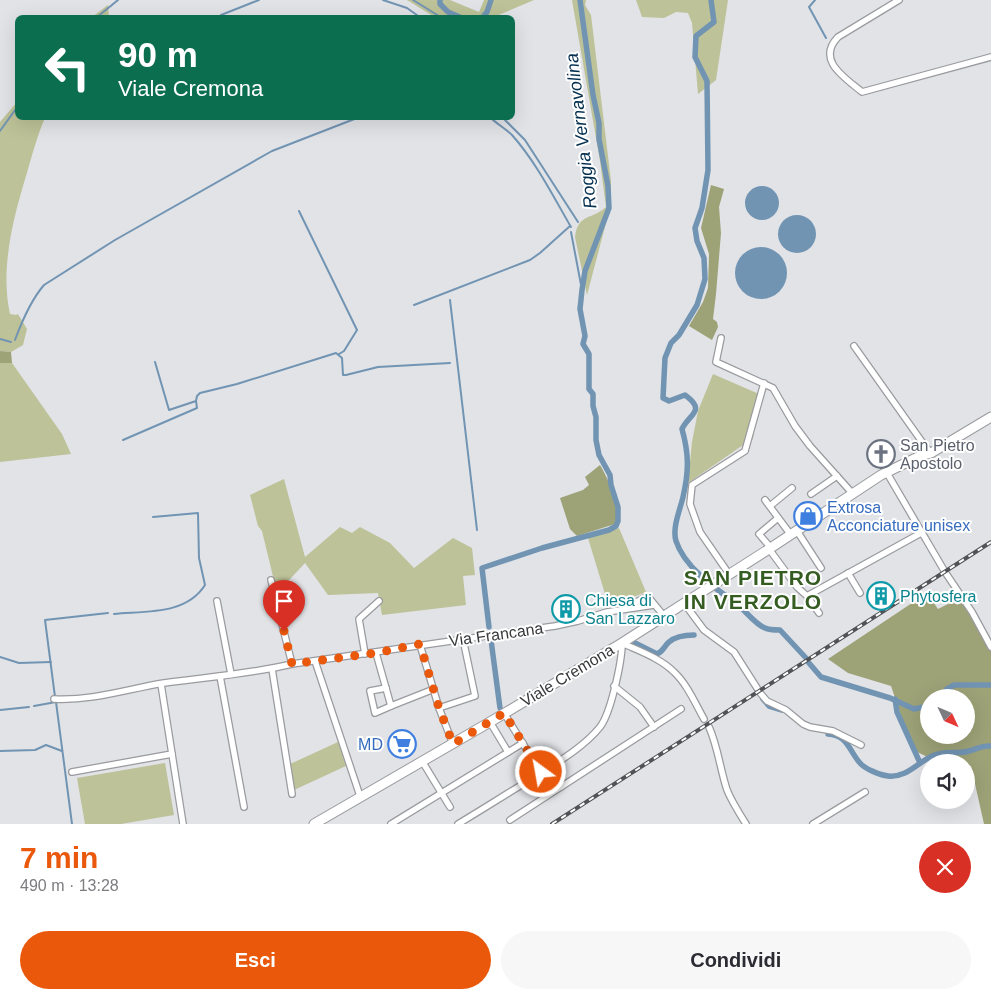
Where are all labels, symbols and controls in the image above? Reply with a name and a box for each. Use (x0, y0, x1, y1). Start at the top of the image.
icon: left (35, 35, 100, 100)
text: 90 m (118, 35, 198, 74)
water label: Roggia Vernavolina (562, 52, 600, 210)
text: Viale Cremona (118, 76, 263, 101)
place label: San Pietro Apostolo (900, 437, 975, 472)
church icon: San Pietro Apostolo (866, 439, 896, 469)
place label: Extrosa Acconciature unisex (827, 499, 970, 534)
shop icon: Extrosa Acconciature unisex (793, 501, 823, 531)
district label: SAN PIETRO IN VERZOLO (684, 566, 822, 613)
pin (263, 580, 305, 631)
building icon: Phytosfera (866, 581, 896, 611)
icon: arrive (270, 587, 298, 615)
place label: Phytosfera (900, 588, 977, 605)
place label: Chiesa di San Lazzaro (585, 592, 675, 627)
building icon: Chiesa di San Lazzaro (551, 594, 581, 624)
street label: Via Francana (448, 619, 544, 650)
street label: Viale Cremona (518, 641, 617, 710)
north arrow (920, 689, 975, 744)
map controls (920, 689, 975, 809)
supermarket icon: MD (387, 729, 417, 759)
place label: MD (358, 736, 383, 753)
position arrow (514, 745, 566, 797)
button: sound (920, 754, 975, 809)
text: 7 min (20, 841, 98, 874)
button: close (919, 841, 971, 893)
text: 490 m · 13:28 (20, 877, 119, 894)
button: Esci (20, 931, 491, 989)
button: Condividi (501, 931, 971, 989)

